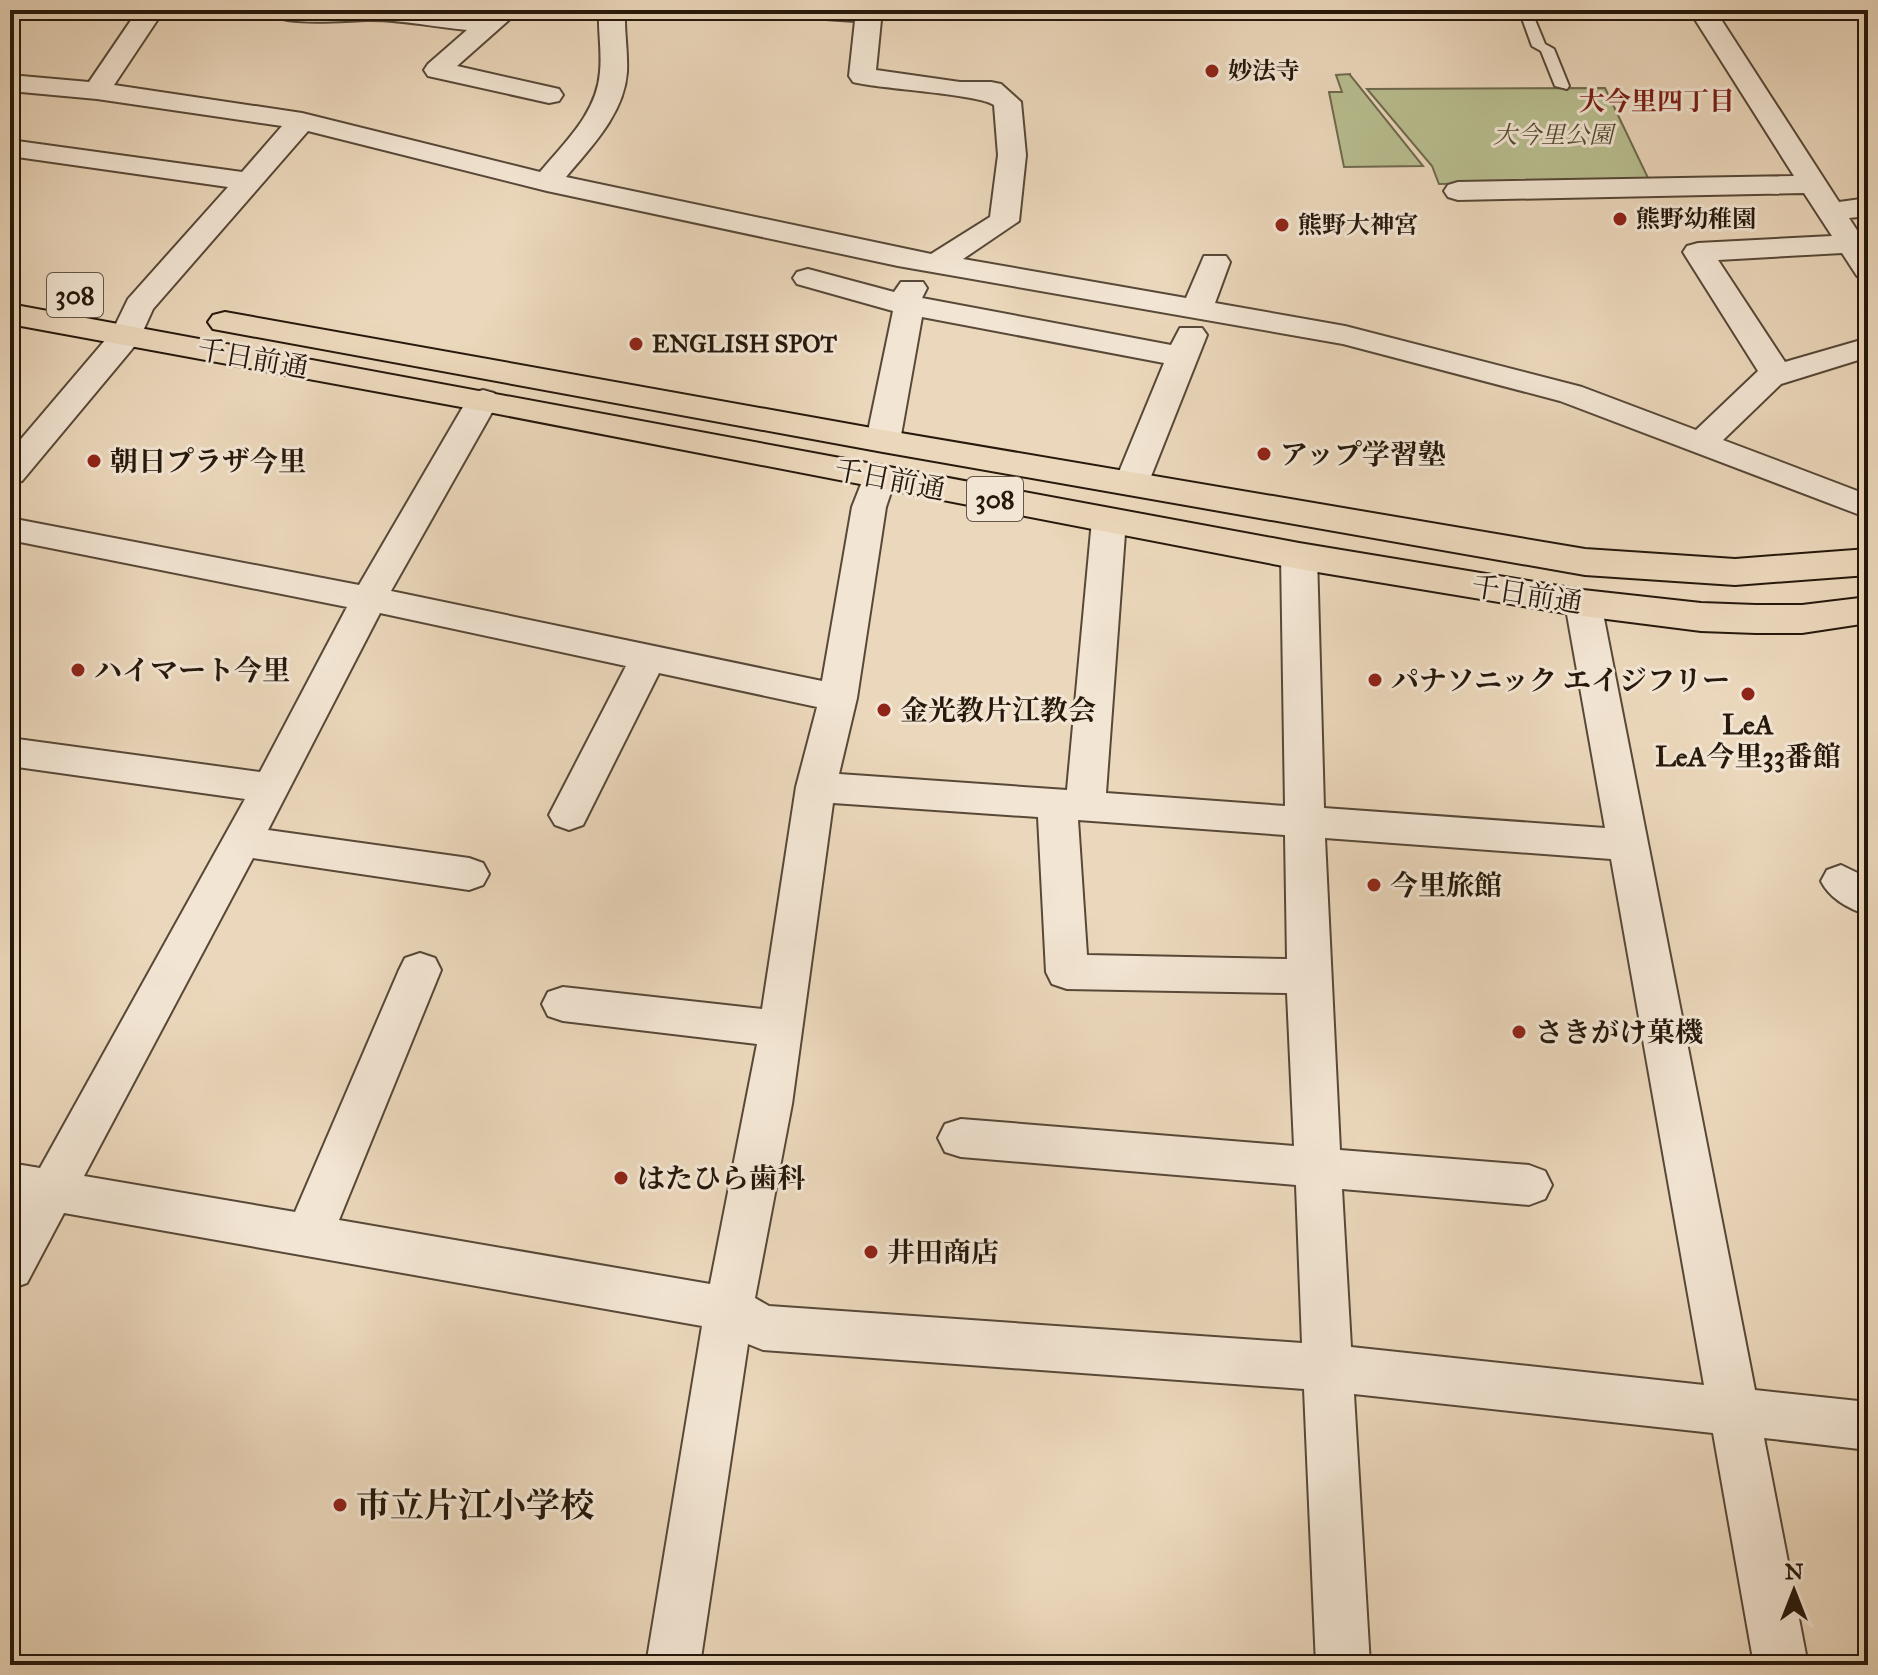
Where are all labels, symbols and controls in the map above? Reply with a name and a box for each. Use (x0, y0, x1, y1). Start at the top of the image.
place label: 妙法寺 (1228, 56, 1300, 86)
marker: 妙法寺 (1203, 62, 1221, 80)
district label: 大今里四丁目 (1579, 85, 1735, 117)
park label: 大今里公園 (1493, 120, 1617, 150)
place label: 熊野幼稚園 (1636, 204, 1756, 234)
place label: 熊野大神宮 (1298, 210, 1418, 240)
marker: 熊野幼稚園 (1611, 210, 1629, 228)
marker: 熊野大神宮 (1273, 216, 1291, 234)
road number: 308 (47, 273, 103, 317)
place label: ENGLISH SPOT (652, 329, 837, 359)
street label: 千日前通 (195, 332, 311, 385)
marker: ENGLISH SPOT (627, 335, 645, 353)
place label: アップ学習塾 (1280, 437, 1446, 472)
place label: 朝日プラザ今里 (110, 444, 306, 479)
marker: アップ学習塾 (1255, 445, 1273, 463)
marker: 朝日プラザ今里 (85, 452, 103, 470)
street label: 千日前通 (832, 452, 948, 507)
road number: 308 (967, 477, 1023, 521)
street label: 千日前通 (1469, 568, 1585, 621)
place label: ハイマート今里 (94, 653, 290, 688)
marker: ハイマート今里 (69, 661, 87, 679)
place label: パナソニック エイジフリー (1391, 663, 1730, 698)
marker: パナソニック エイジフリー (1366, 671, 1384, 689)
marker: LeA LeA今里33番館 (1739, 685, 1757, 703)
place label: 金光教片江教会 (900, 693, 1096, 728)
marker: 金光教片江教会 (875, 701, 893, 719)
place label: LeA LeA今里33番館 (1655, 707, 1841, 774)
place label: 今里旅館 (1390, 868, 1502, 903)
marker: 今里旅館 (1365, 876, 1383, 894)
place label: さきがけ菓機 (1535, 1015, 1703, 1050)
marker: さきがけ菓機 (1510, 1023, 1528, 1041)
place label: はたひら歯科 (637, 1161, 806, 1196)
marker: はたひら歯科 (612, 1169, 630, 1187)
place label: 井田商店 (887, 1235, 999, 1270)
marker: 井田商店 (862, 1243, 880, 1261)
place label: 市立片江小学校 (356, 1485, 594, 1526)
marker: 市立片江小学校 (331, 1496, 349, 1514)
north arrow (1754, 1551, 1834, 1631)
text: N (1785, 1558, 1804, 1585)

